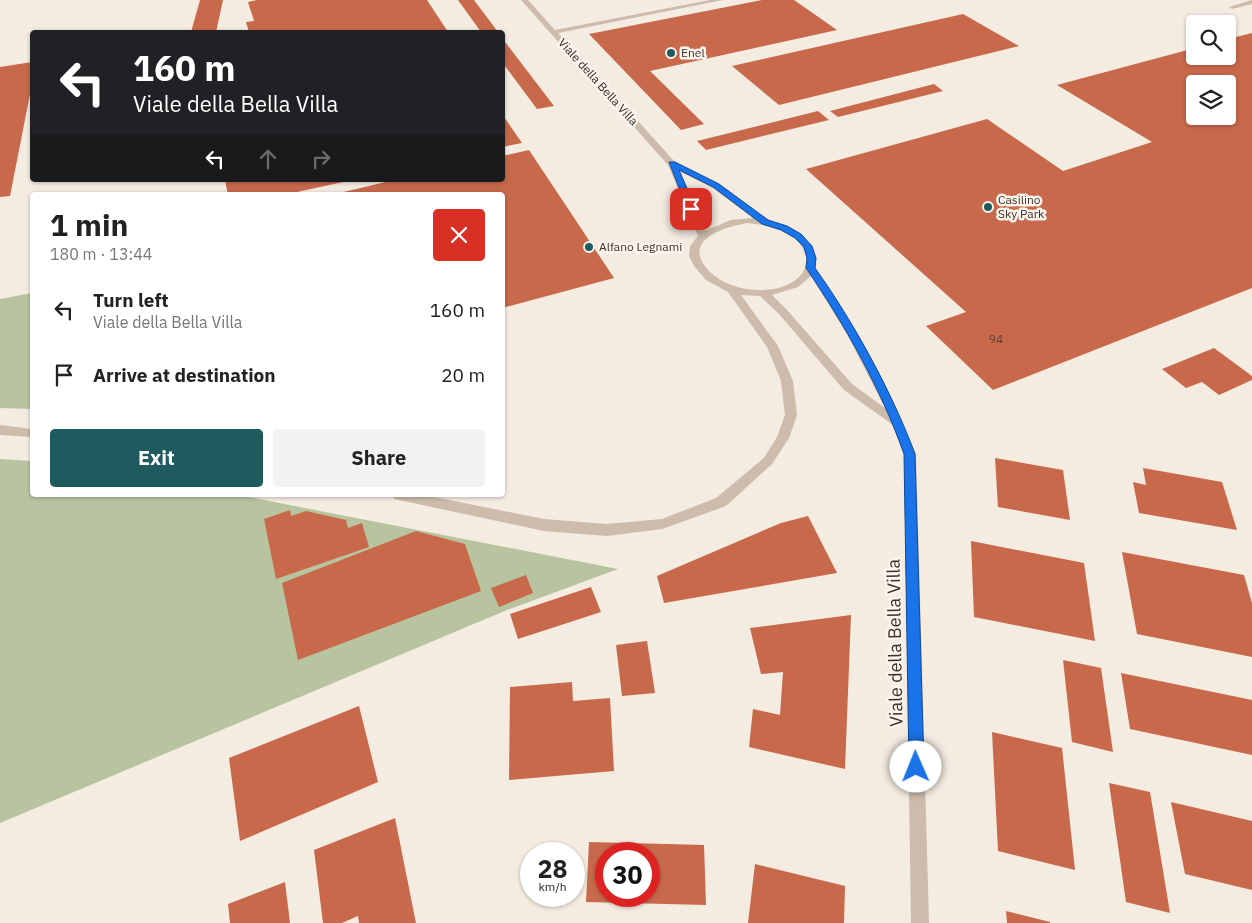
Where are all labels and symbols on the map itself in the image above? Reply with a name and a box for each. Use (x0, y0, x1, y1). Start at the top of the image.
street label: Viale della Bella Villa (555, 35, 642, 129)
place label: Enel (681, 45, 705, 60)
marker: Enel (665, 47, 677, 59)
pin (670, 188, 712, 230)
place label: Casilino Sky Park (998, 192, 1045, 221)
marker: Casilino Sky Park (982, 201, 994, 213)
place label: Alfano Legnami (599, 239, 682, 254)
marker: Alfano Legnami (583, 241, 595, 253)
house number: 94 (989, 331, 1003, 346)
street label: Viale della Bella Villa (882, 558, 907, 727)
position arrow (889, 740, 941, 792)
speed limit sign: 30 (595, 842, 660, 907)

